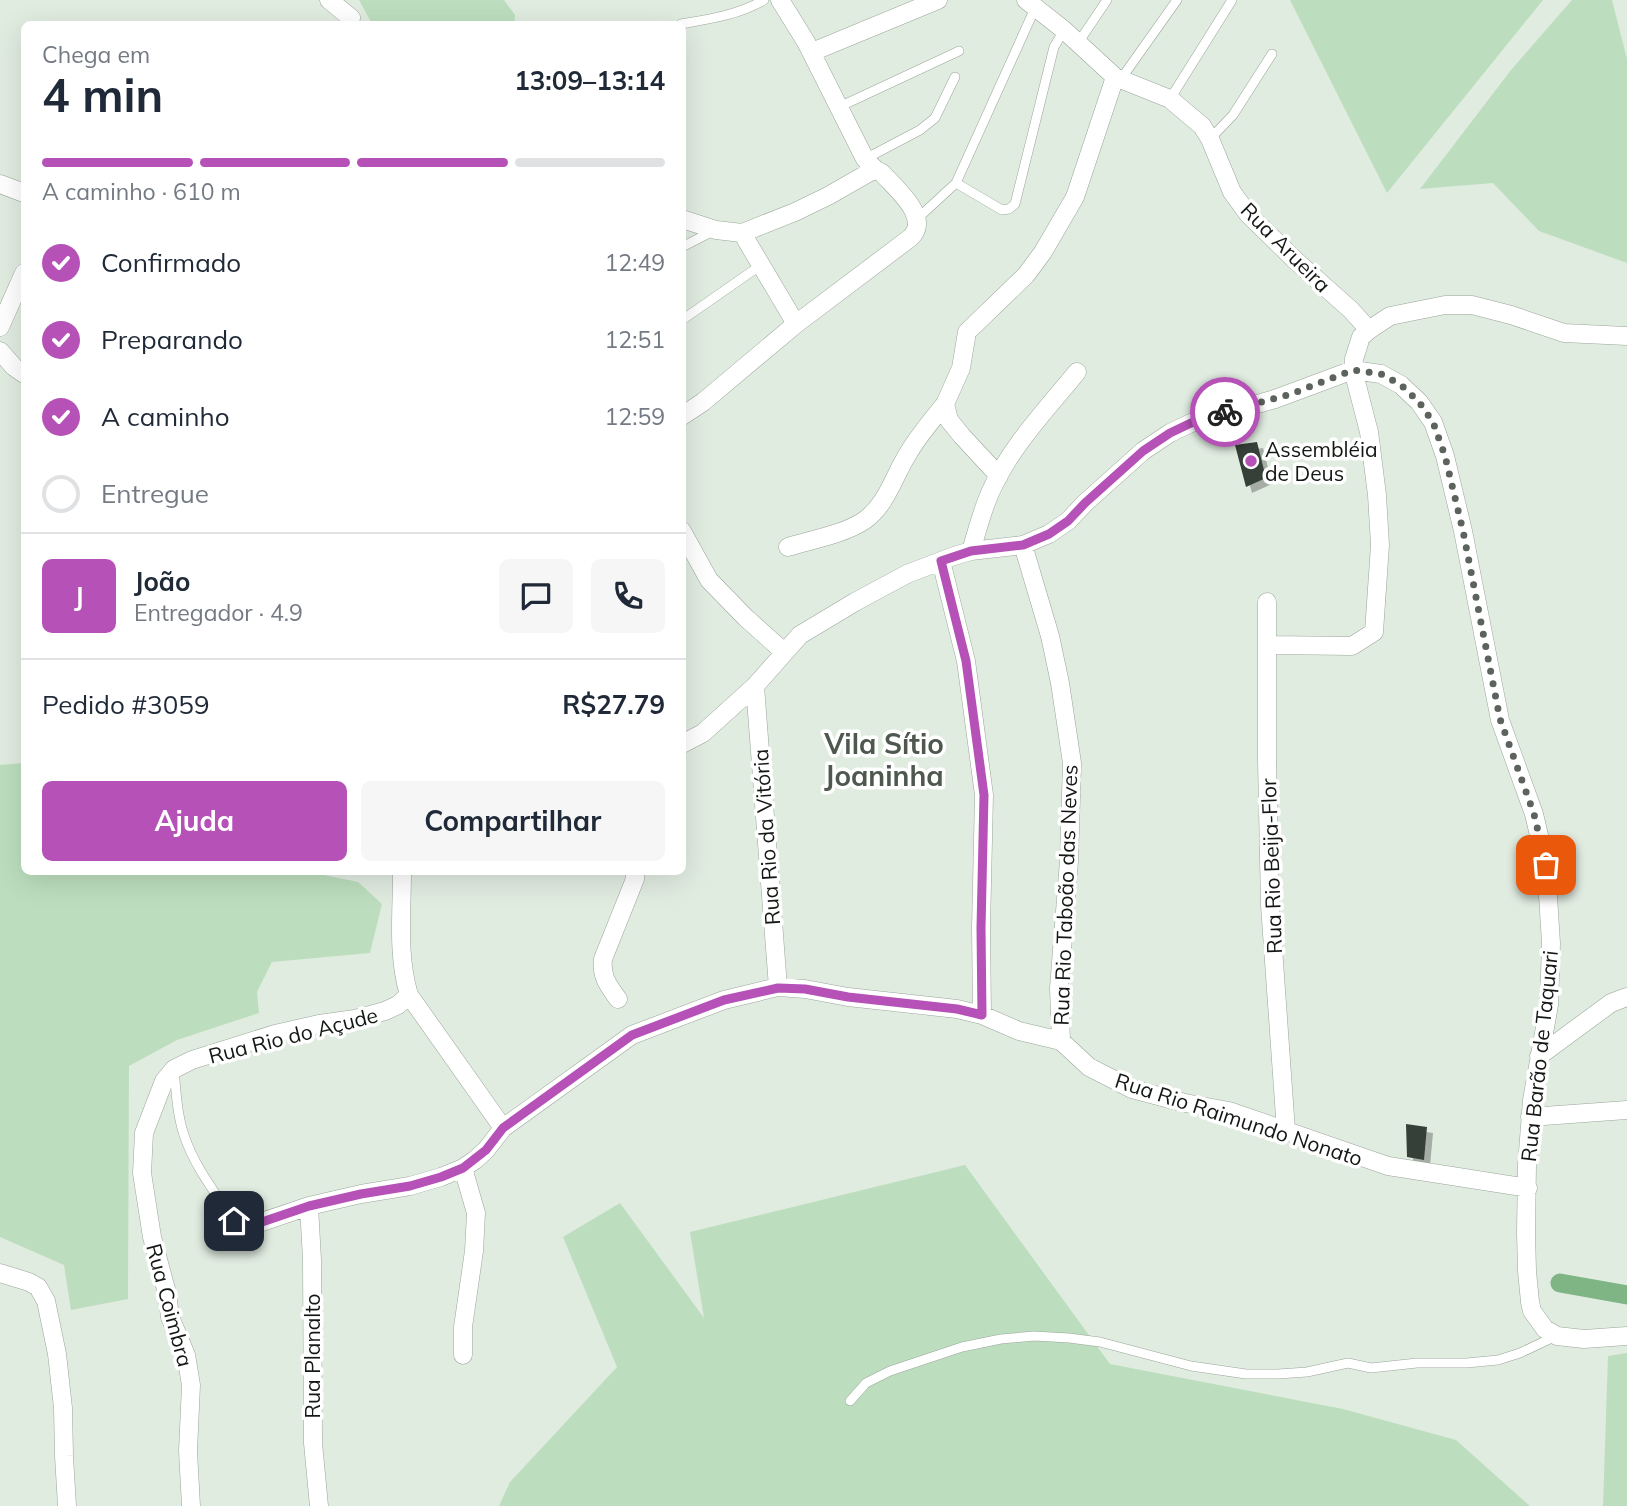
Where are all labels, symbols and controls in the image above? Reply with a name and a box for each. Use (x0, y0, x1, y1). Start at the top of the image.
text: Chega em (42, 40, 150, 69)
text: 13:09–13:14 (514, 64, 665, 97)
text: 4 min (42, 66, 163, 124)
text: A caminho · 610 m (42, 177, 241, 206)
street label: Rua Arueira (1236, 197, 1336, 297)
icon: check (42, 244, 80, 282)
text: Confirmado (101, 246, 241, 279)
text: 12:49 (605, 248, 665, 277)
icon: check (42, 321, 80, 359)
text: Preparando (101, 323, 243, 356)
text: 12:51 (605, 325, 665, 354)
courier (1190, 377, 1260, 447)
icon: bike (1206, 393, 1244, 431)
icon: check (42, 398, 80, 436)
text: A caminho (101, 400, 230, 433)
text: 12:59 (605, 402, 665, 431)
place label: Assembléia de Deus (1265, 436, 1378, 486)
marker: Assembléia de Deus (1243, 453, 1259, 469)
text: Entregue (101, 477, 209, 510)
button: chat (499, 559, 573, 633)
button: phone (591, 559, 665, 633)
text: João (134, 565, 190, 598)
text: J (74, 580, 84, 613)
text: Entregador · 4.9 (134, 598, 303, 627)
text: Pedido #3059 (42, 688, 210, 721)
text: R$27.79 (562, 688, 665, 721)
district label: Vila Sítio Joaninha (823, 726, 944, 793)
street label: Rua Rio da Vitória (747, 748, 785, 926)
street label: Rua Rio Taboão das Neves (1047, 764, 1083, 1026)
street label: Rua Rio Beija-Flor (1255, 778, 1287, 954)
button: Ajuda (42, 781, 347, 861)
button: Compartilhar (361, 781, 665, 861)
pin (1516, 835, 1576, 895)
icon: bag (1527, 846, 1565, 884)
street label: Rua Barão de Taquari (1515, 949, 1563, 1163)
street label: Rua Rio do Açude (206, 1001, 380, 1069)
street label: Rua Rio Raimundo Nonato (1112, 1067, 1366, 1171)
pin (204, 1191, 264, 1251)
icon: home (215, 1202, 253, 1240)
street label: Rua Coimbra (141, 1241, 199, 1369)
street label: Rua Planalto (299, 1293, 325, 1419)

